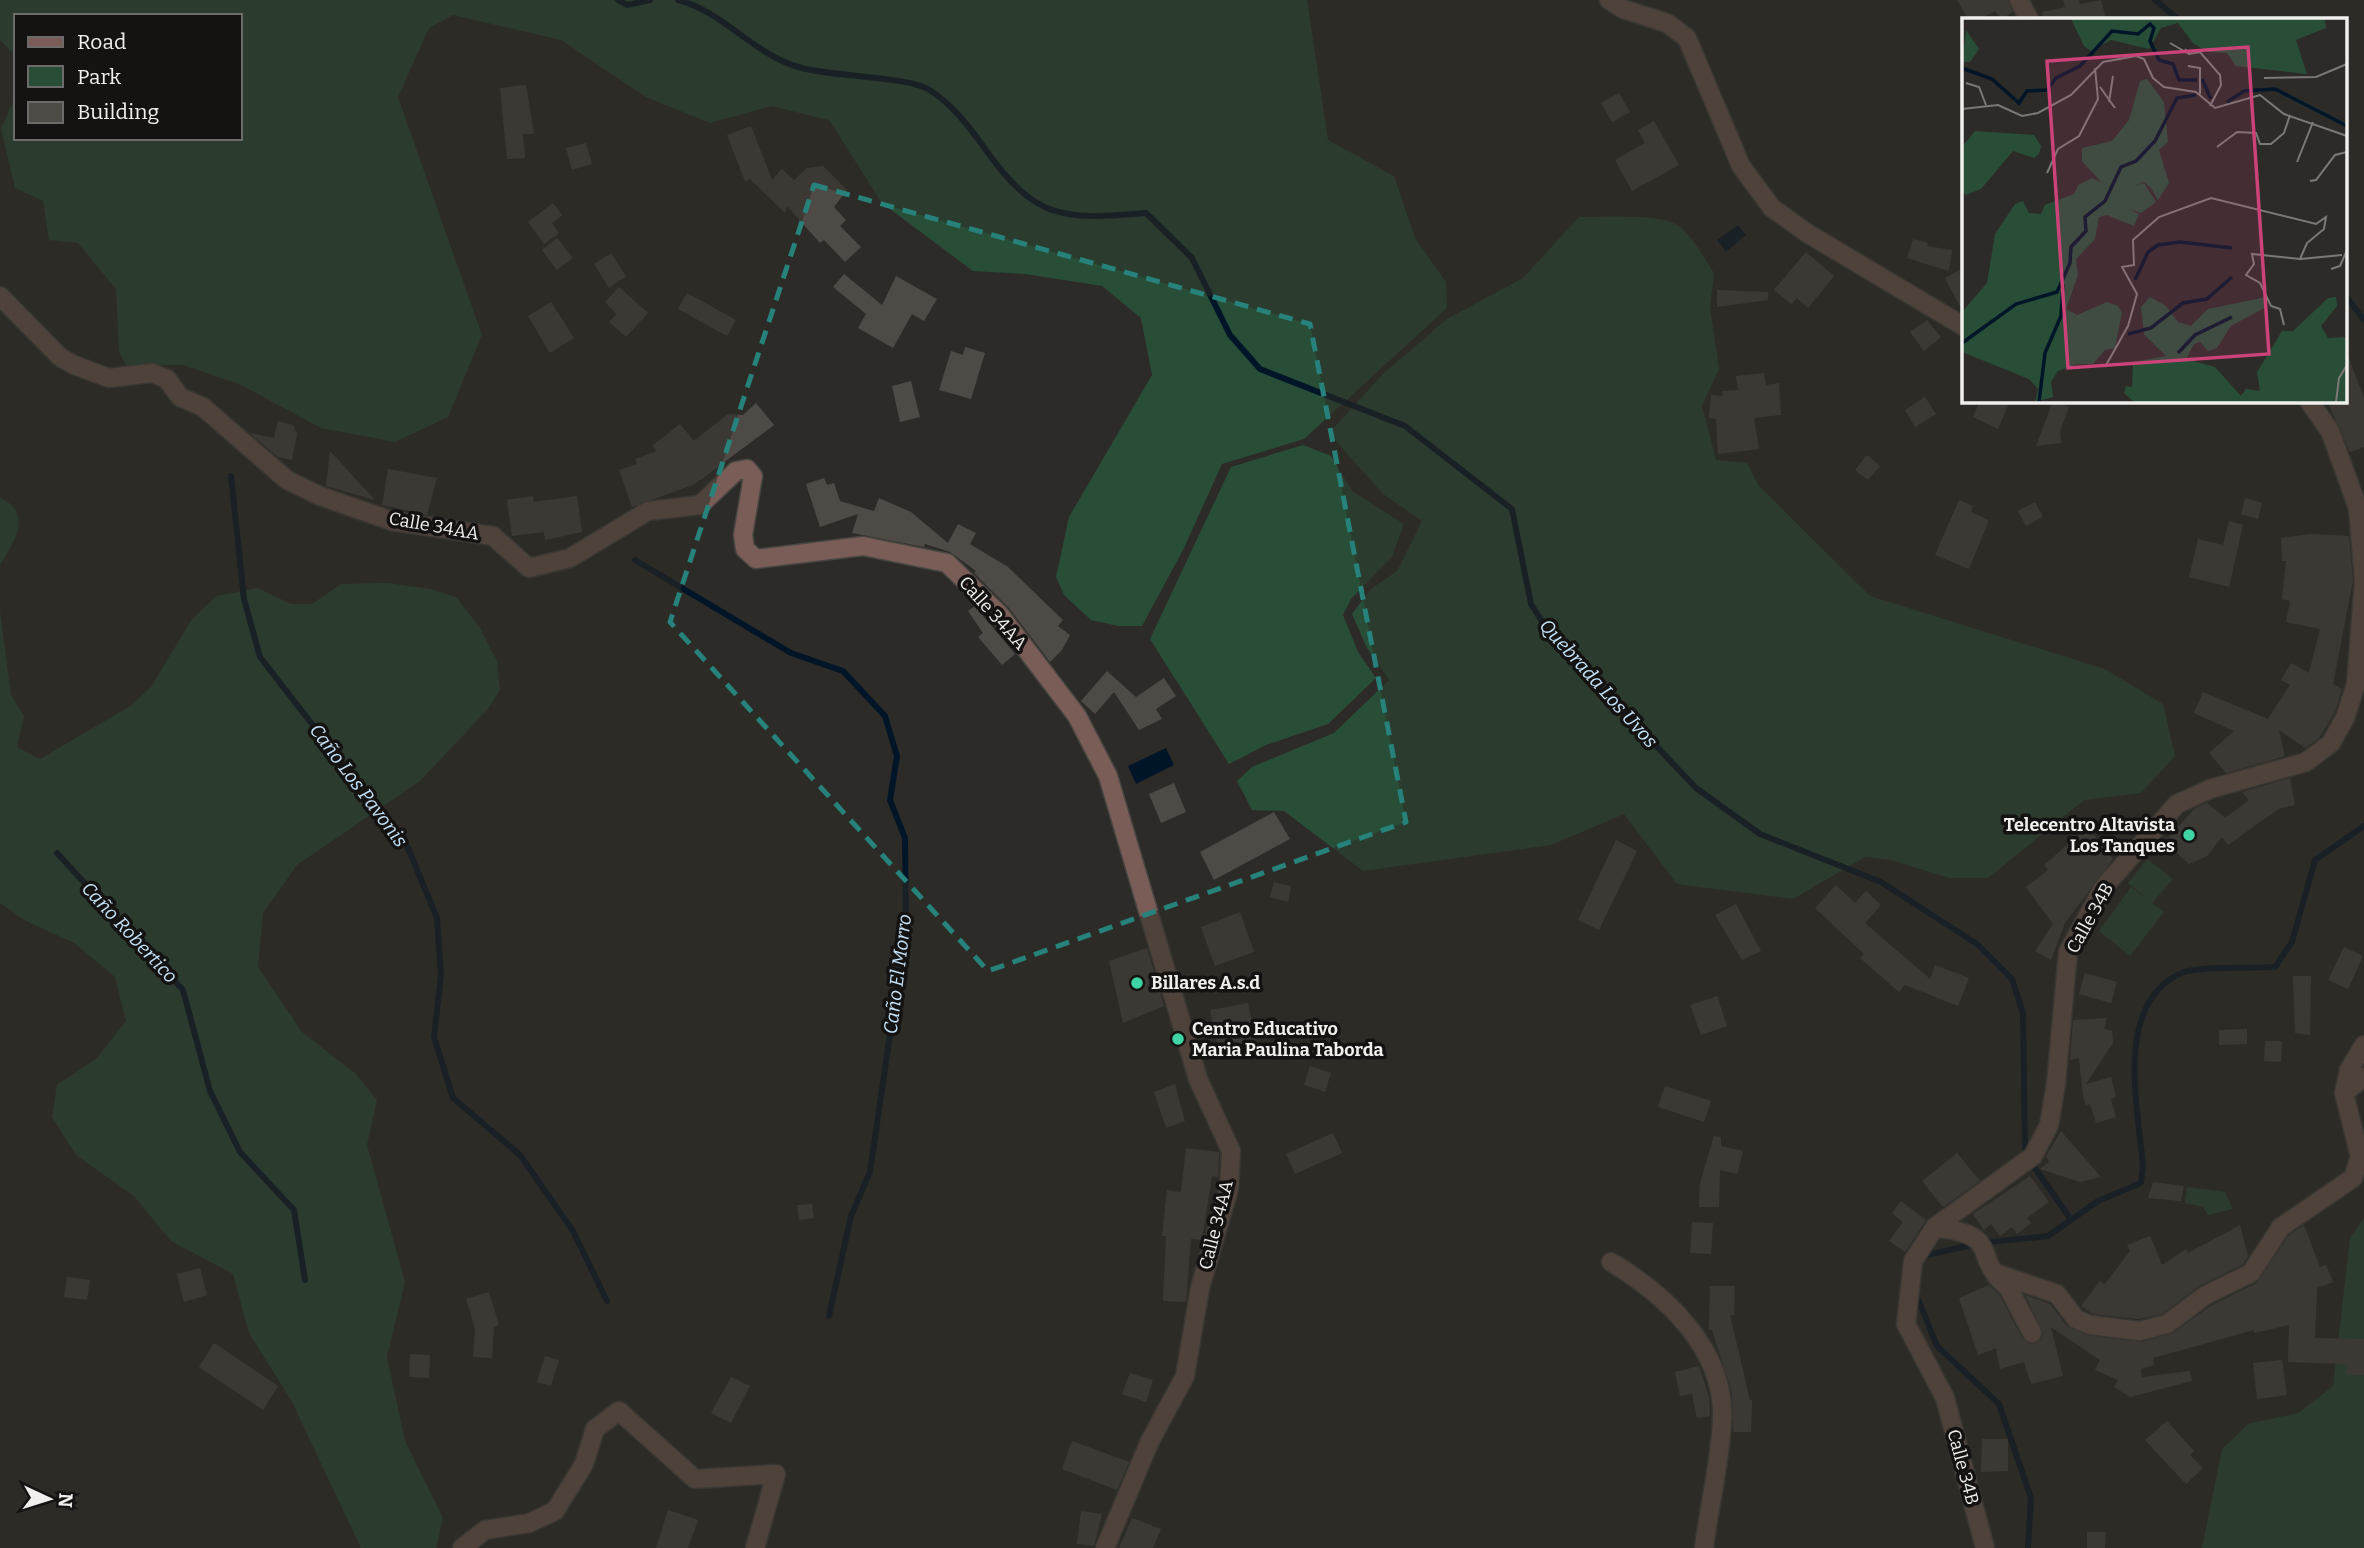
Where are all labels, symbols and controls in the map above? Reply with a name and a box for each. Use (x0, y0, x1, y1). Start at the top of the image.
legend (14, 14, 242, 140)
inset map (1962, 18, 2346, 402)
text: Road (77, 29, 126, 55)
text: Park (77, 64, 121, 90)
text: Building (77, 99, 160, 125)
street label: Calle 34AA (387, 507, 481, 545)
street label: Calle 34AA (954, 572, 1032, 654)
water label: Quebrada Los Uvos (1535, 614, 1663, 752)
water label: Caño Los Pavonis (305, 719, 412, 851)
place label: Telecentro Altavista Los Tanques (2004, 814, 2175, 857)
marker: Telecentro Altavista Los Tanques (2181, 827, 2197, 843)
water label: Caño Robertico (77, 877, 182, 988)
street label: Calle 34B (2062, 879, 2118, 957)
water label: Caño El Morro (879, 913, 916, 1035)
place label: Billares A.s.d (1151, 972, 1260, 994)
marker: Billares A.s.d (1129, 975, 1145, 991)
place label: Centro Educativo Maria Paulina Taborda (1192, 1018, 1384, 1061)
marker: Centro Educativo Maria Paulina Taborda (1170, 1031, 1186, 1047)
street label: Calle 34AA (1194, 1178, 1238, 1272)
street label: Calle 34B (1942, 1427, 1984, 1507)
north arrow (14, 1464, 84, 1534)
text: N (53, 1492, 77, 1509)

